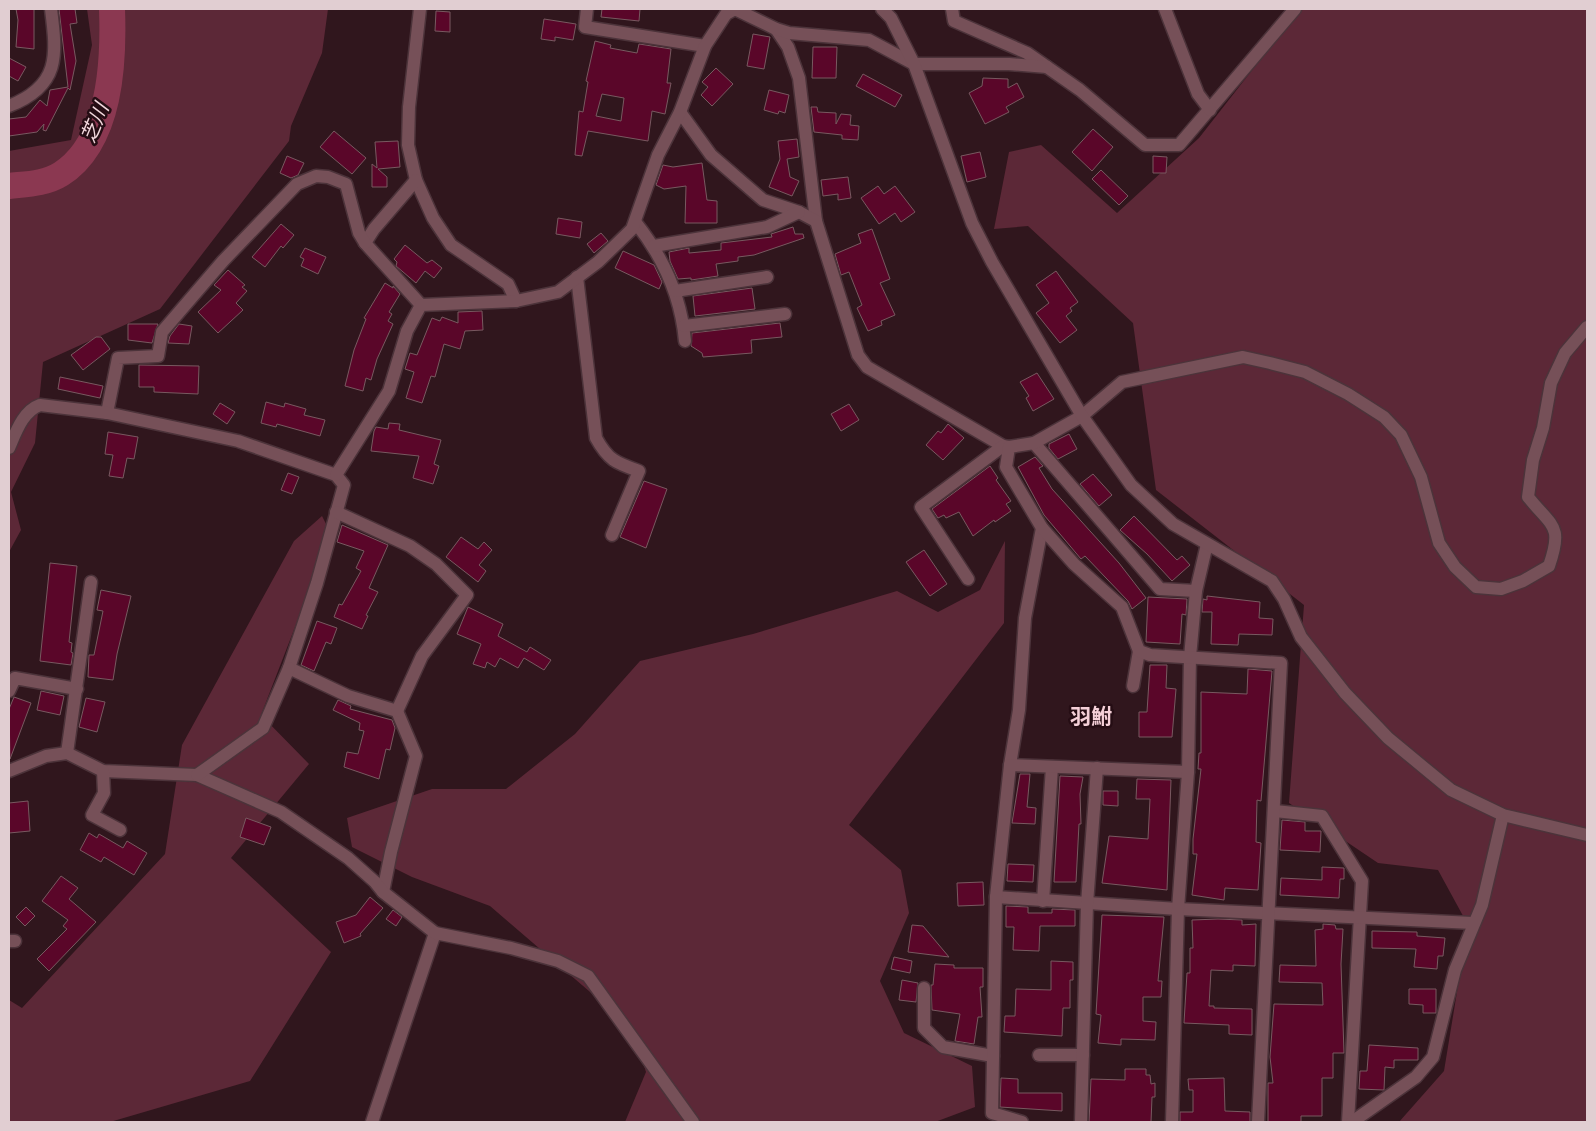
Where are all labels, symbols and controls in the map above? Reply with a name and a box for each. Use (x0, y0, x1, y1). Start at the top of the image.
water label: 芝川 (76, 98, 115, 146)
district label: 羽鮒 (1070, 704, 1112, 730)

